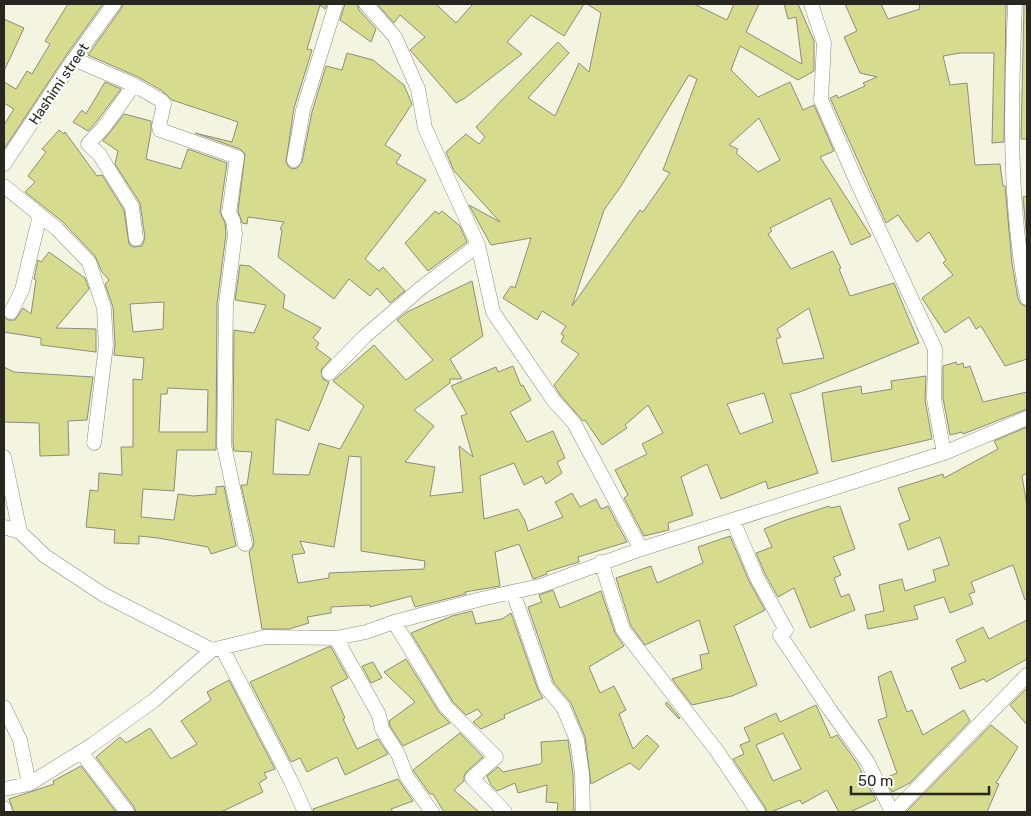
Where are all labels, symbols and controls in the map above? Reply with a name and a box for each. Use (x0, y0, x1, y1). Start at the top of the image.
street label: Hashimi street (25, 39, 93, 128)
scale bar (851, 764, 988, 796)
text: 50 m (858, 772, 893, 790)

